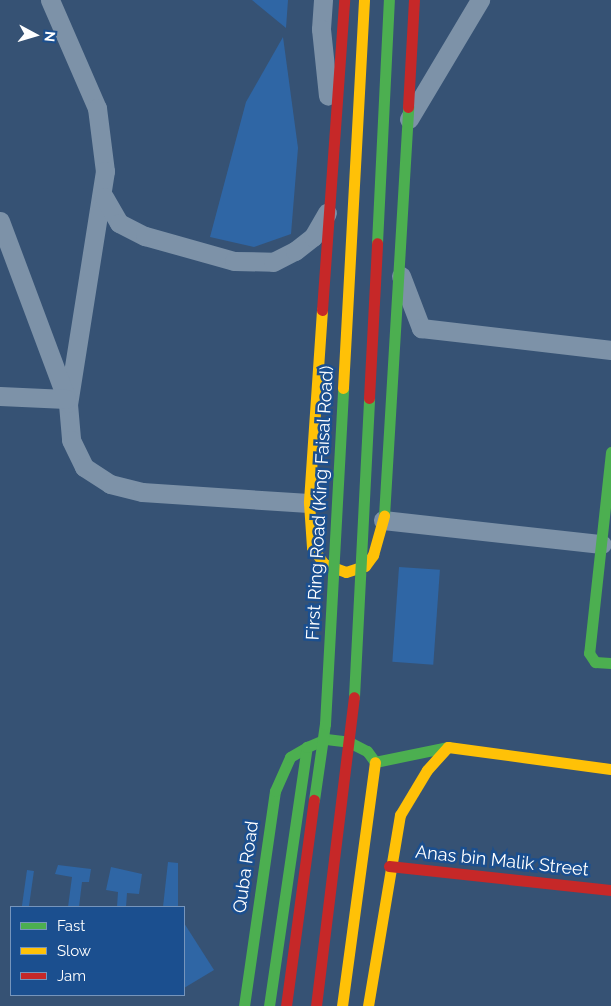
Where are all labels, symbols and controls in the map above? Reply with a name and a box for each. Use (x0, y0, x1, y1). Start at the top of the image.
north arrow (10, 10, 60, 60)
text: N (41, 30, 58, 43)
street label: First Ring Road (King Faisal Road) (302, 365, 338, 641)
street label: Quba Road (229, 820, 263, 914)
street label: Anas bin Malik Street (414, 841, 590, 881)
legend (10, 906, 185, 996)
text: Fast (57, 917, 85, 935)
text: Slow (57, 942, 91, 960)
text: Jam (57, 967, 86, 985)

